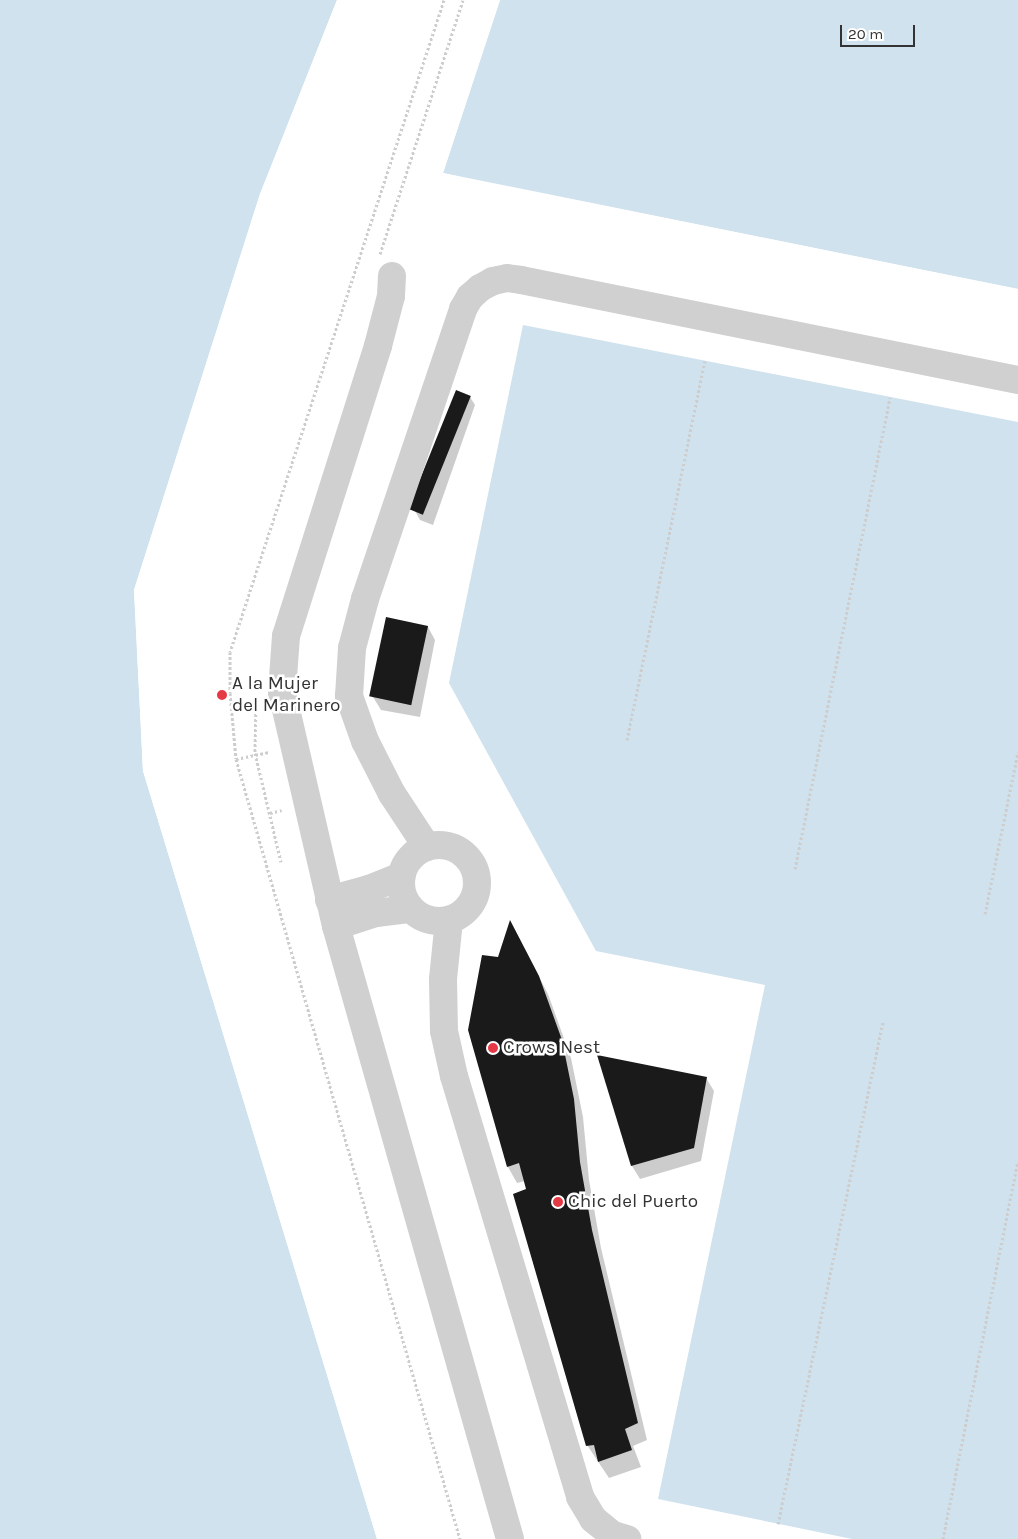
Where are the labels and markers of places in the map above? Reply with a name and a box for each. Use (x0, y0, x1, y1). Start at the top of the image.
place label: A la Mujer del Marinero (232, 673, 340, 717)
marker: A la Mujer del Marinero (216, 689, 228, 701)
place label: Crows Nest (503, 1037, 600, 1059)
marker: Crows Nest (487, 1042, 499, 1054)
place label: Chic del Puerto (568, 1191, 698, 1213)
marker: Chic del Puerto (552, 1196, 564, 1208)

